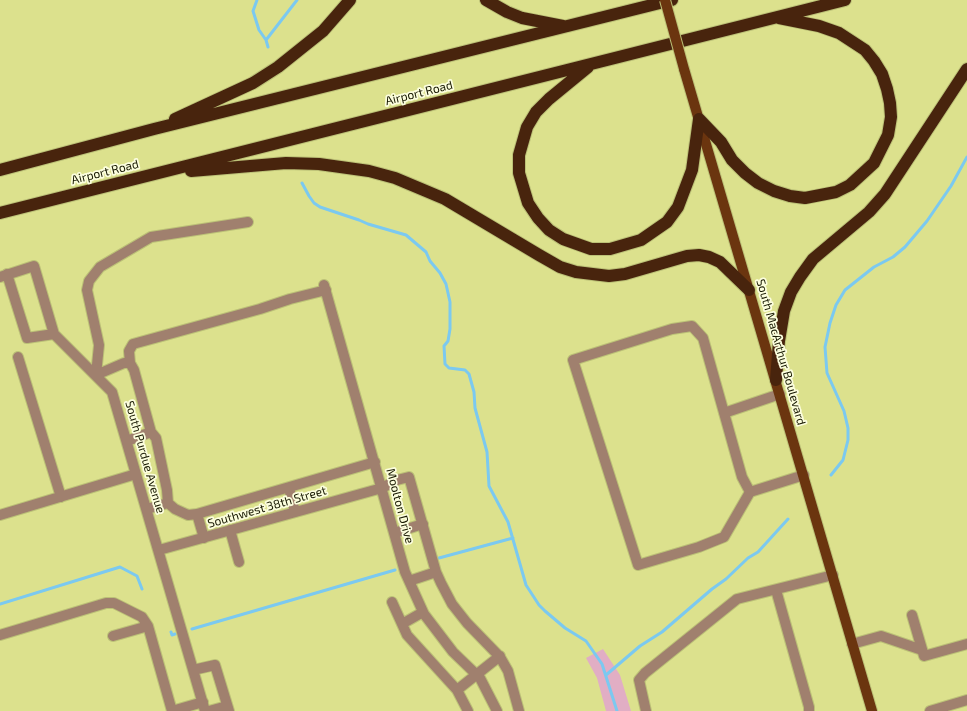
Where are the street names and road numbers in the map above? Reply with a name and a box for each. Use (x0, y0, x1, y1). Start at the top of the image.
street label: Airport Road (384, 78, 454, 108)
street label: Airport Road (70, 157, 140, 187)
street label: South MacArthur Boulevard (753, 277, 809, 427)
street label: South Purdue Avenue (122, 399, 168, 515)
street label: Moolton Drive (383, 467, 417, 545)
street label: Southwest 38th Street (206, 483, 328, 531)

